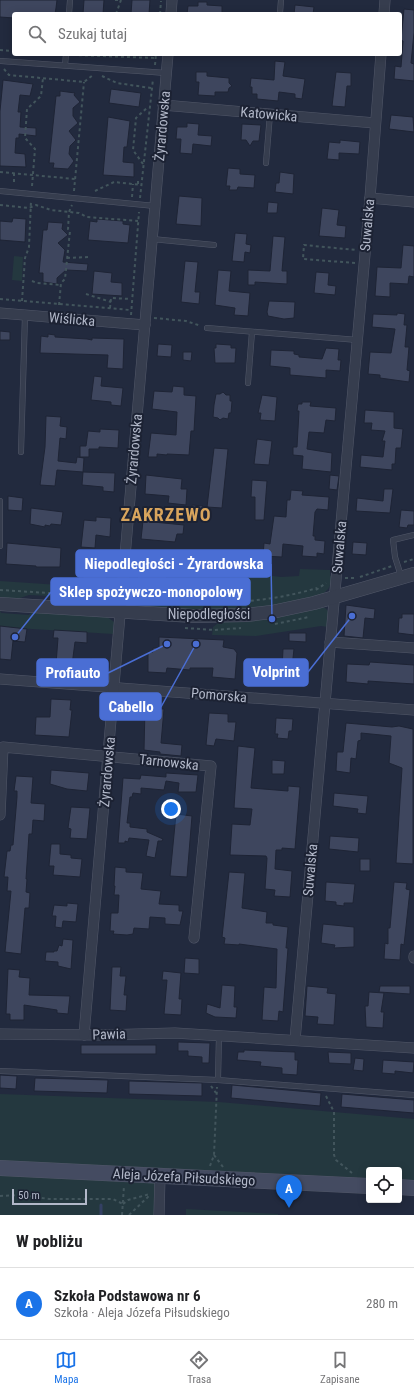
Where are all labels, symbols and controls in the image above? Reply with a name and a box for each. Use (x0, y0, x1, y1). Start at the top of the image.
search box (12, 12, 402, 56)
icon: search (26, 23, 48, 45)
text: Szukaj tutaj (58, 25, 127, 43)
street label: Żyrardowska (151, 90, 173, 162)
street label: Katowicka (240, 104, 298, 124)
street label: Suwalska (357, 198, 377, 252)
street label: Wiślicka (48, 309, 96, 329)
street label: Żyrardowska (123, 413, 145, 485)
district label: ZAKRZEWO (120, 504, 212, 525)
street label: Suwalska (329, 520, 349, 574)
callout: Niepodległości - Żyrardowska (76, 550, 271, 577)
text: Niepodległości - Żyrardowska (84, 555, 264, 573)
callout: Sklep spożywczo-monopolowy (51, 578, 250, 605)
text: Sklep spożywczo-monopolowy (59, 583, 243, 601)
street label: Niepodległości (168, 606, 250, 622)
callout: Profiauto (37, 659, 108, 686)
callout: Volprint (244, 659, 308, 686)
text: Volprint (252, 663, 300, 681)
text: Profiauto (45, 664, 101, 682)
street label: Pomorska (190, 685, 248, 705)
callout: Cabello (100, 693, 161, 720)
text: Cabello (108, 698, 154, 716)
street label: Żyrardowska (96, 736, 118, 808)
street label: Tarnowska (138, 751, 200, 773)
your location (161, 799, 181, 819)
street label: Suwalska (300, 843, 320, 897)
street label: Pawia (92, 1025, 126, 1043)
street label: Aleja Józefa Piłsudskiego (112, 1165, 256, 1189)
map controls (366, 1167, 402, 1203)
button: locate (366, 1167, 402, 1203)
pin: A (276, 1175, 302, 1208)
scale bar (12, 1187, 87, 1206)
text: 50 m (18, 1189, 40, 1202)
text: W pobliżu (16, 1231, 83, 1251)
text: Szkoła Podstawowa nr 6 (54, 1287, 201, 1305)
text: A (25, 1296, 33, 1311)
text: 280 m (366, 1296, 398, 1311)
text: Szkoła · Aleja Józefa Piłsudskiego (54, 1305, 230, 1320)
tab: Mapa (54, 1349, 79, 1386)
tab: Trasa (187, 1349, 211, 1386)
tab: Zapisane (320, 1349, 360, 1386)

